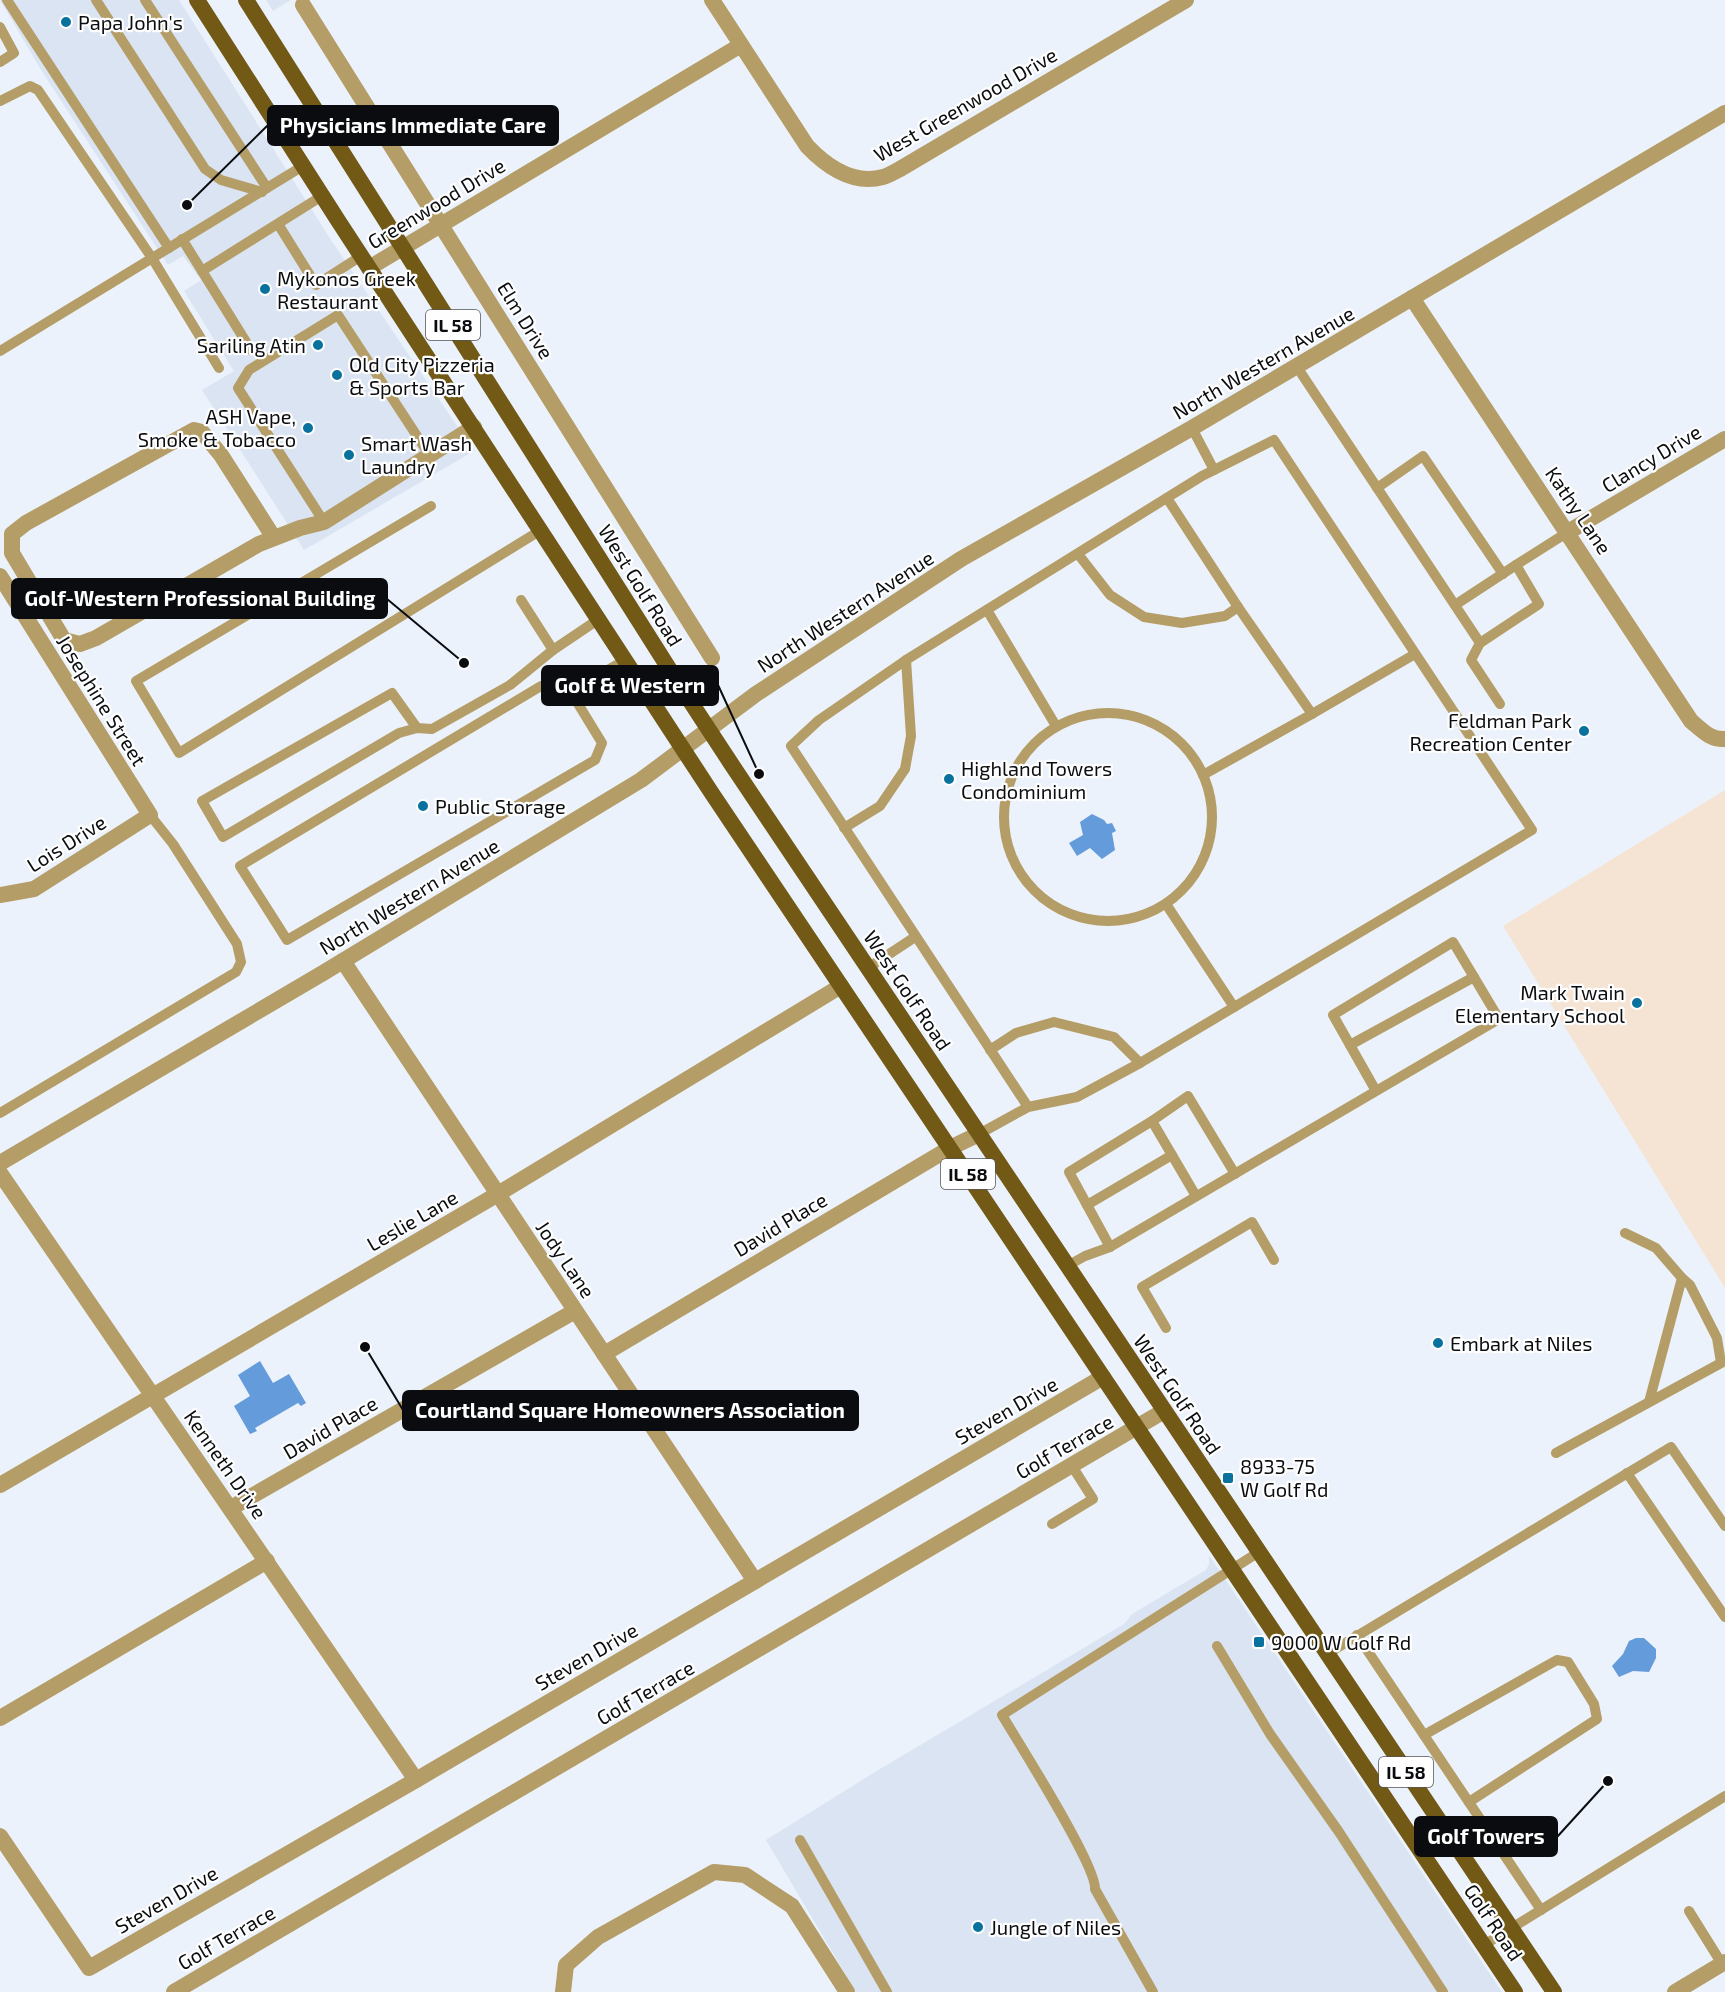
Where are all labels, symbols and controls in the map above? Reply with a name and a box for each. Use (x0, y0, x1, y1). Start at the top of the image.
place label: Papa John's (78, 10, 183, 34)
marker: Papa John's (59, 15, 73, 29)
street label: West Greenwood Drive (869, 42, 1061, 166)
callout: Physicians Immediate Care (268, 106, 558, 145)
text: Physicians Immediate Care (280, 112, 546, 138)
street label: Greenwood Drive (363, 153, 509, 253)
place label: Mykonos Greek Restaurant (277, 266, 416, 313)
street label: Elm Drive (493, 277, 559, 363)
marker: Mykonos Greek Restaurant (258, 282, 272, 296)
street label: North Western Avenue (1168, 300, 1358, 424)
road number: IL 58 (426, 310, 480, 340)
place label: Sariling Atin (197, 333, 306, 357)
marker: Sariling Atin (311, 338, 325, 352)
place label: Old City Pizzeria & Sports Bar (349, 352, 495, 399)
marker: Old City Pizzeria & Sports Bar (330, 368, 344, 382)
place label: ASH Vape, Smoke & Tobacco (138, 404, 296, 451)
street label: Clancy Drive (1597, 419, 1705, 497)
marker: ASH Vape, Smoke & Tobacco (301, 421, 315, 435)
place label: Smart Wash Laundry (361, 431, 472, 478)
marker: Smart Wash Laundry (342, 448, 356, 462)
street label: Kathy Lane (1541, 462, 1617, 558)
street label: West Golf Road (594, 520, 688, 650)
street label: North Western Avenue (752, 545, 938, 677)
callout: Golf-Western Professional Building (12, 579, 387, 618)
text: Golf-Western Professional Building (24, 585, 376, 610)
street label: Josephine Street (52, 630, 152, 770)
callout: Golf & Western (542, 666, 718, 705)
text: Golf & Western (554, 672, 706, 697)
place label: Feldman Park Recreation Center (1410, 708, 1572, 755)
marker: Feldman Park Recreation Center (1577, 724, 1591, 738)
place label: Highland Towers Condominium (961, 756, 1112, 803)
marker: Highland Towers Condominium (942, 772, 956, 786)
place label: Public Storage (435, 794, 566, 818)
marker: Public Storage (416, 799, 430, 813)
street label: Lois Drive (22, 809, 110, 877)
street label: North Western Avenue (315, 833, 503, 959)
street label: West Golf Road (859, 926, 957, 1054)
place label: Mark Twain Elementary School (1455, 980, 1625, 1027)
marker: Mark Twain Elementary School (1630, 996, 1644, 1010)
road number: IL 58 (941, 1159, 995, 1189)
street label: Leslie Lane (362, 1184, 462, 1256)
street label: David Place (729, 1187, 831, 1261)
street label: Jody Lane (531, 1216, 601, 1302)
street label: West Golf Road (1129, 1330, 1227, 1458)
place label: Embark at Niles (1450, 1331, 1593, 1355)
marker: Embark at Niles (1431, 1336, 1445, 1350)
street label: Steven Drive (951, 1371, 1061, 1449)
street label: David Place (279, 1390, 381, 1464)
callout: Courtland Square Homeowners Association (403, 1391, 858, 1430)
text: Courtland Square Homeowners Association (415, 1397, 845, 1422)
street label: Kenneth Drive (180, 1405, 272, 1523)
street label: Golf Terrace (1011, 1408, 1117, 1484)
place label: 8933-75 W Golf Rd (1240, 1454, 1328, 1501)
marker: 8933-75 W Golf Rd (1221, 1471, 1235, 1485)
street label: Steven Drive (531, 1617, 641, 1695)
place label: 9000 W Golf Rd (1271, 1630, 1411, 1654)
marker: 9000 W Golf Rd (1252, 1635, 1266, 1649)
street label: Golf Terrace (592, 1654, 698, 1730)
road number: IL 58 (1379, 1757, 1433, 1787)
callout: Golf Towers (1415, 1817, 1557, 1856)
text: Golf Towers (1427, 1823, 1545, 1848)
street label: Steven Drive (111, 1860, 221, 1938)
street label: Golf Road (1460, 1879, 1528, 1965)
street label: Golf Terrace (173, 1899, 279, 1975)
place label: Jungle of Niles (990, 1915, 1121, 1939)
marker: Jungle of Niles (971, 1920, 985, 1934)

